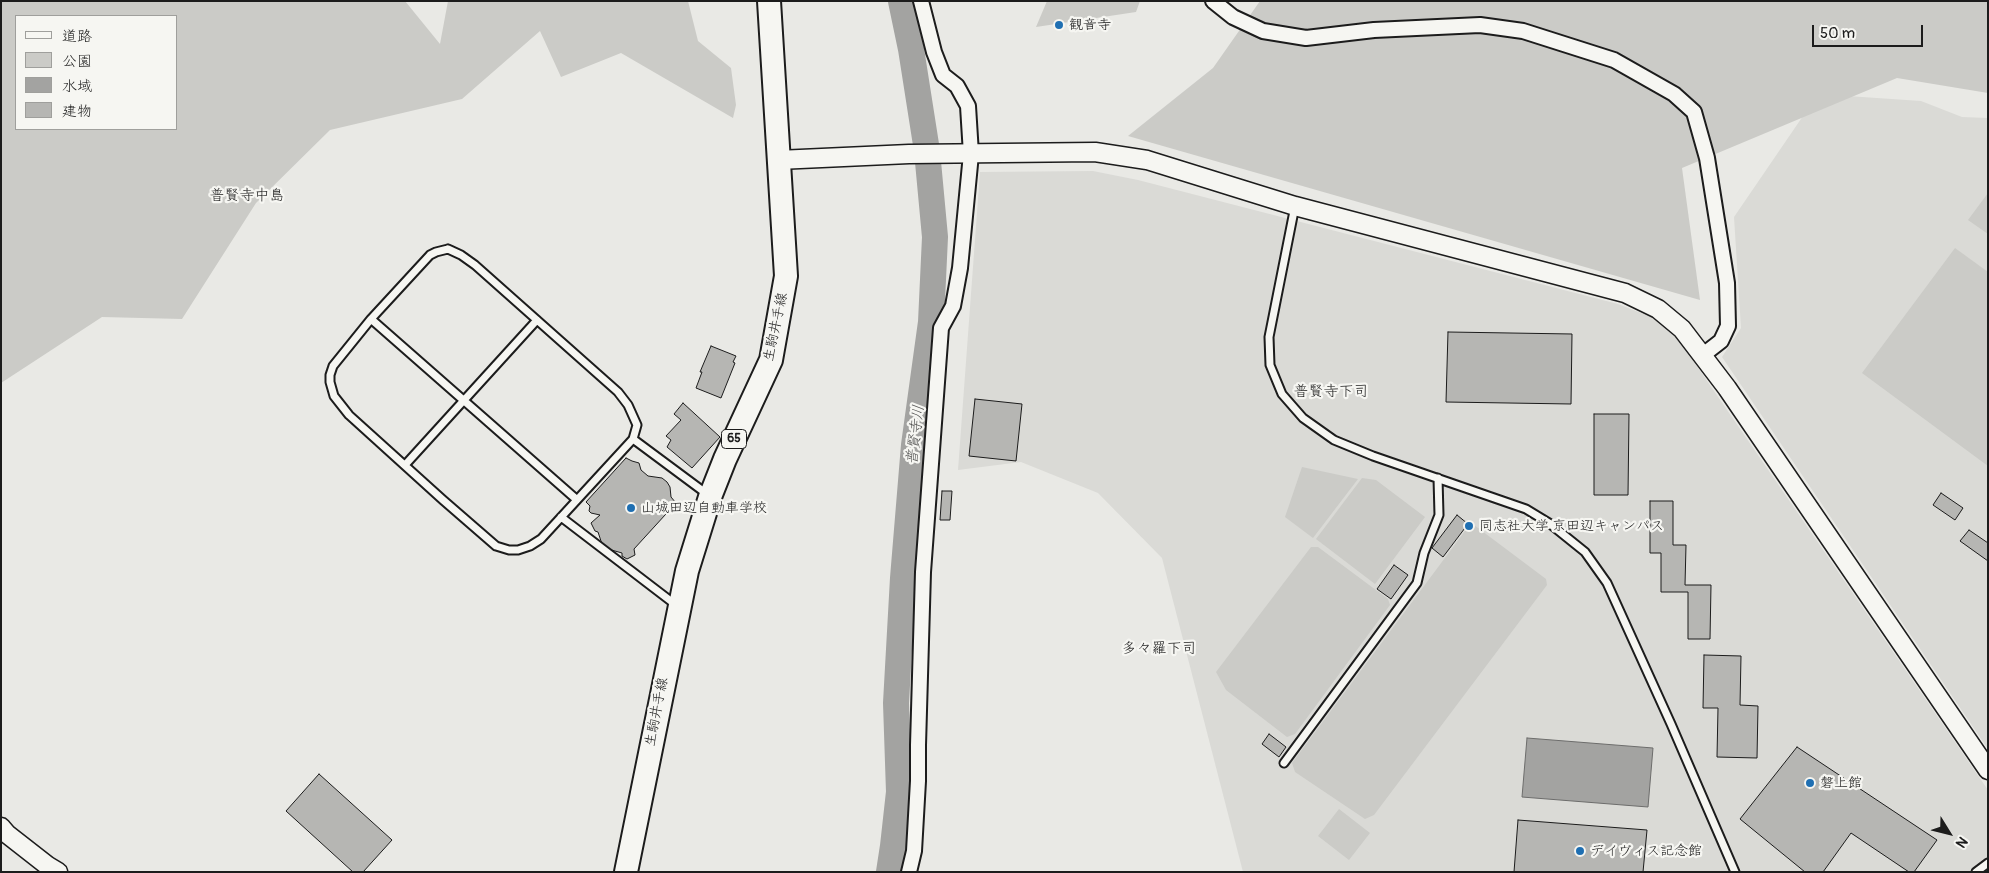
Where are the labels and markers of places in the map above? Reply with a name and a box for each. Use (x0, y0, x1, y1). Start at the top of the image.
place label: 観音寺 (1069, 17, 1111, 33)
marker: 観音寺 (1053, 19, 1065, 31)
place label: 山城田辺自動車学校 (641, 500, 767, 516)
marker: 山城田辺自動車学校 (625, 502, 637, 514)
place label: 同志社大学 京田辺キャンパス (1479, 518, 1664, 534)
marker: 同志社大学 京田辺キャンパス (1463, 520, 1475, 532)
place label: 磐上館 (1820, 775, 1862, 791)
marker: 磐上館 (1804, 777, 1816, 789)
place label: デイヴィス記念館 (1590, 843, 1702, 859)
marker: デイヴィス記念館 (1574, 845, 1586, 857)

